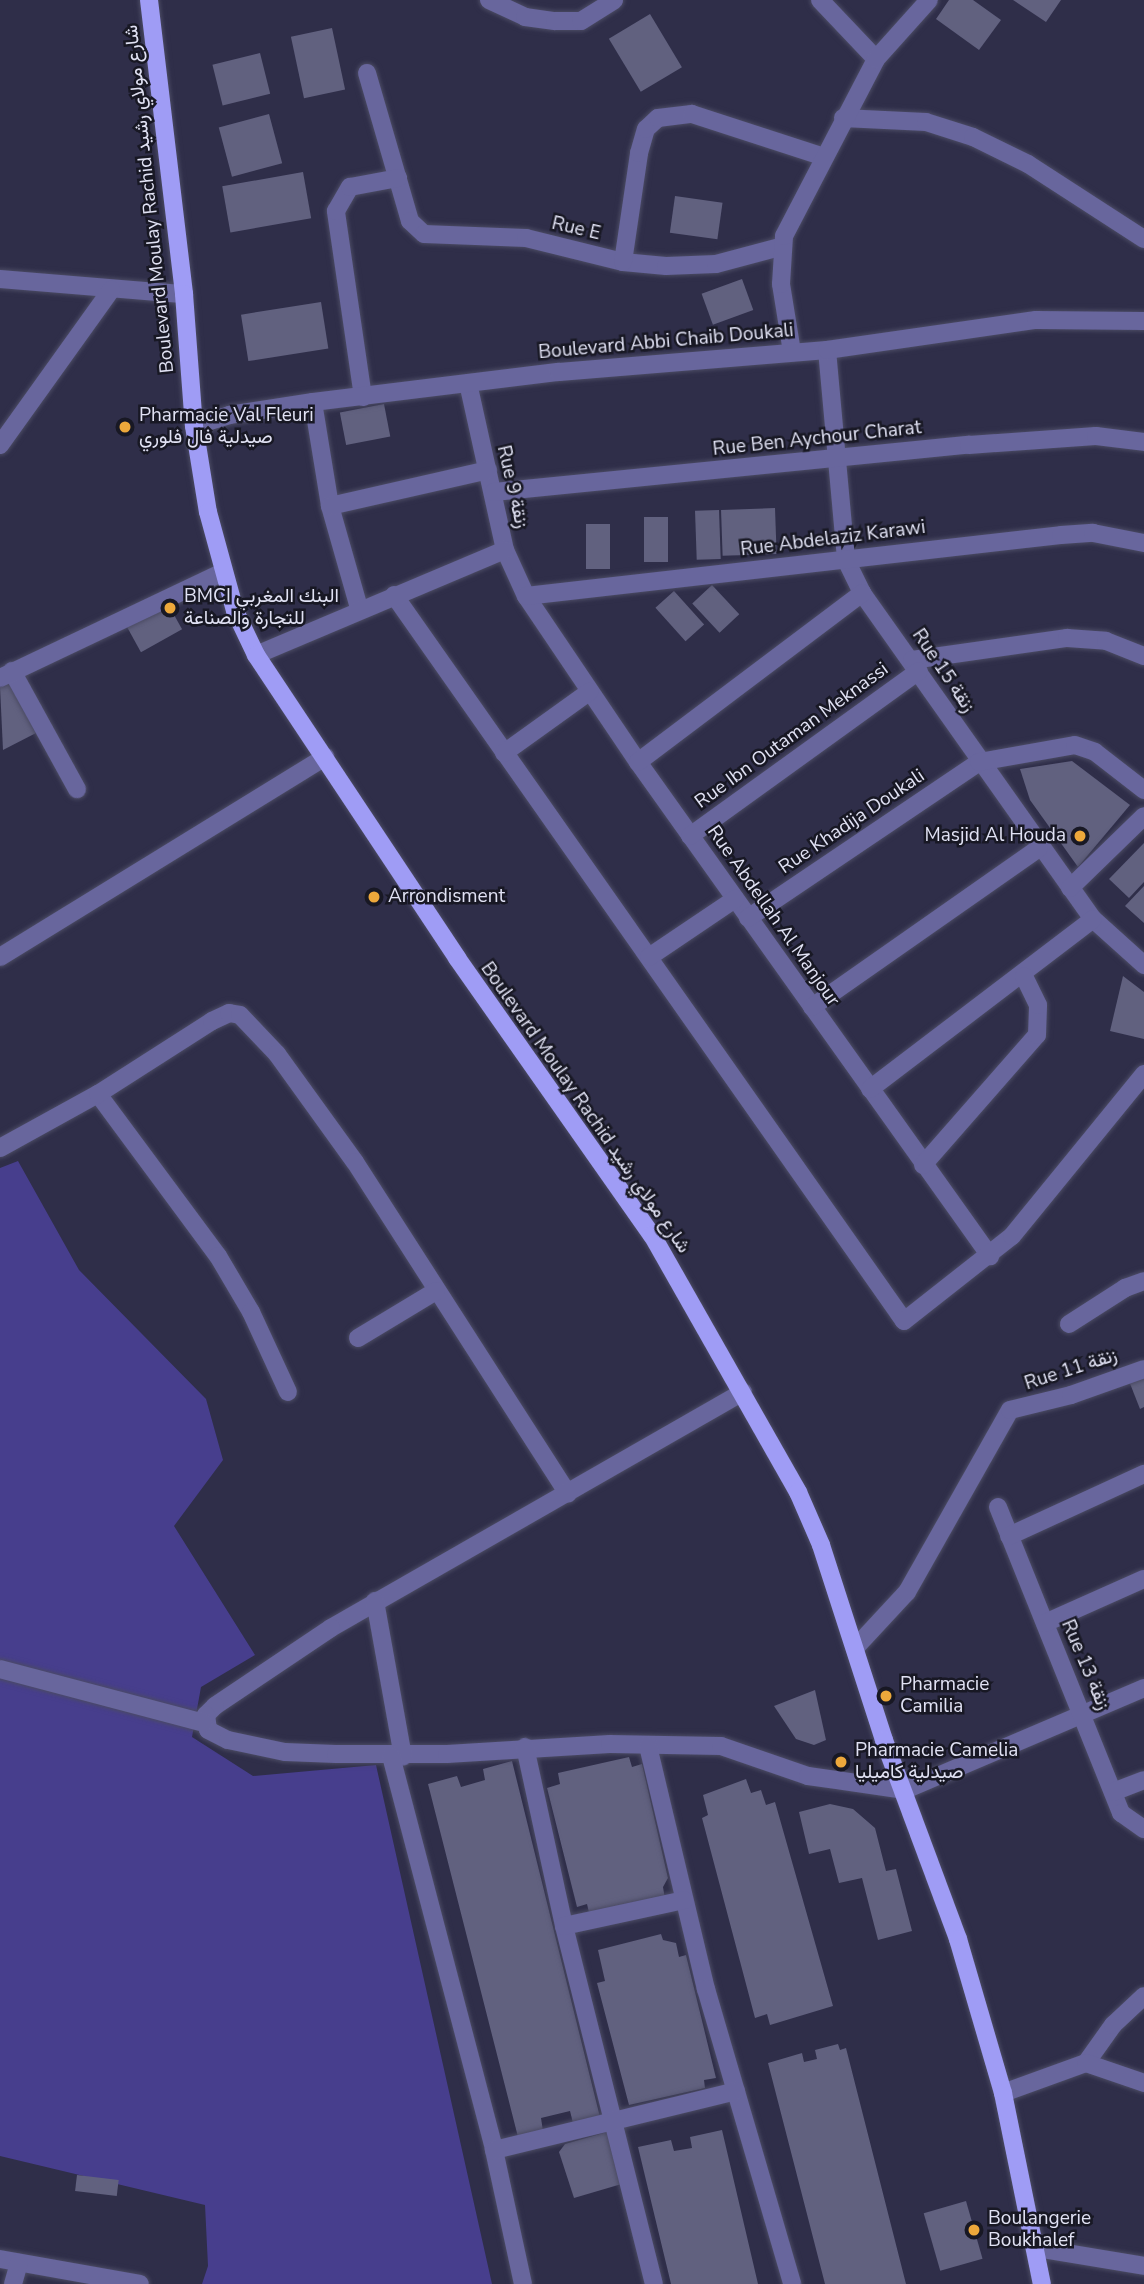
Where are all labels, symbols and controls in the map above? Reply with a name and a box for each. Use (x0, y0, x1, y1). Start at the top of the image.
street label: Boulevard Moulay Rachid شارع مولاي رشيد (120, 24, 180, 374)
street label: Rue E (549, 212, 603, 246)
street label: Boulevard Abbi Chaib Doukali (537, 319, 795, 365)
place label: Pharmacie Val Fleuri صيدلية فال فلوري (139, 405, 314, 449)
street label: Rue Ben Aychour Charat (712, 417, 922, 461)
marker: Pharmacie Val Fleuri صيدلية فال فلوري (117, 419, 133, 435)
street label: Rue 9 زنقة (491, 443, 533, 531)
street label: Rue Abdelaziz Karawi (739, 516, 927, 562)
place label: BMCI البنك المغربي للتجارة والصناعة (184, 586, 339, 630)
marker: BMCI البنك المغربي للتجارة والصناعة (162, 600, 178, 616)
street label: Rue 15 زنقة (907, 625, 979, 717)
street label: Rue Ibn Outaman Meknassi (691, 658, 893, 814)
street label: Rue Khadija Doukali (775, 765, 929, 879)
street label: Rue Abdellah Al Manjour (702, 821, 844, 1011)
place label: Masjid Al Houda (925, 825, 1066, 847)
marker: Masjid Al Houda (1072, 828, 1088, 844)
place label: Arrondisment (388, 886, 505, 908)
marker: Arrondisment (366, 889, 382, 905)
street label: Boulevard Moulay Rachid شارع مولاي رشيد (475, 958, 695, 1258)
street label: Rue 11 زنقة (1022, 1344, 1120, 1396)
street label: Rue 13 زنقة (1056, 1616, 1114, 1714)
place label: Pharmacie Camilia (900, 1674, 989, 1718)
marker: Pharmacie Camilia (878, 1688, 894, 1704)
place label: Pharmacie Camelia صيدلية كاميليا (855, 1740, 1018, 1784)
marker: Pharmacie Camelia صيدلية كاميليا (833, 1754, 849, 1770)
place label: Boulangerie Boukhalef (988, 2208, 1091, 2252)
marker: Boulangerie Boukhalef (966, 2222, 982, 2238)

